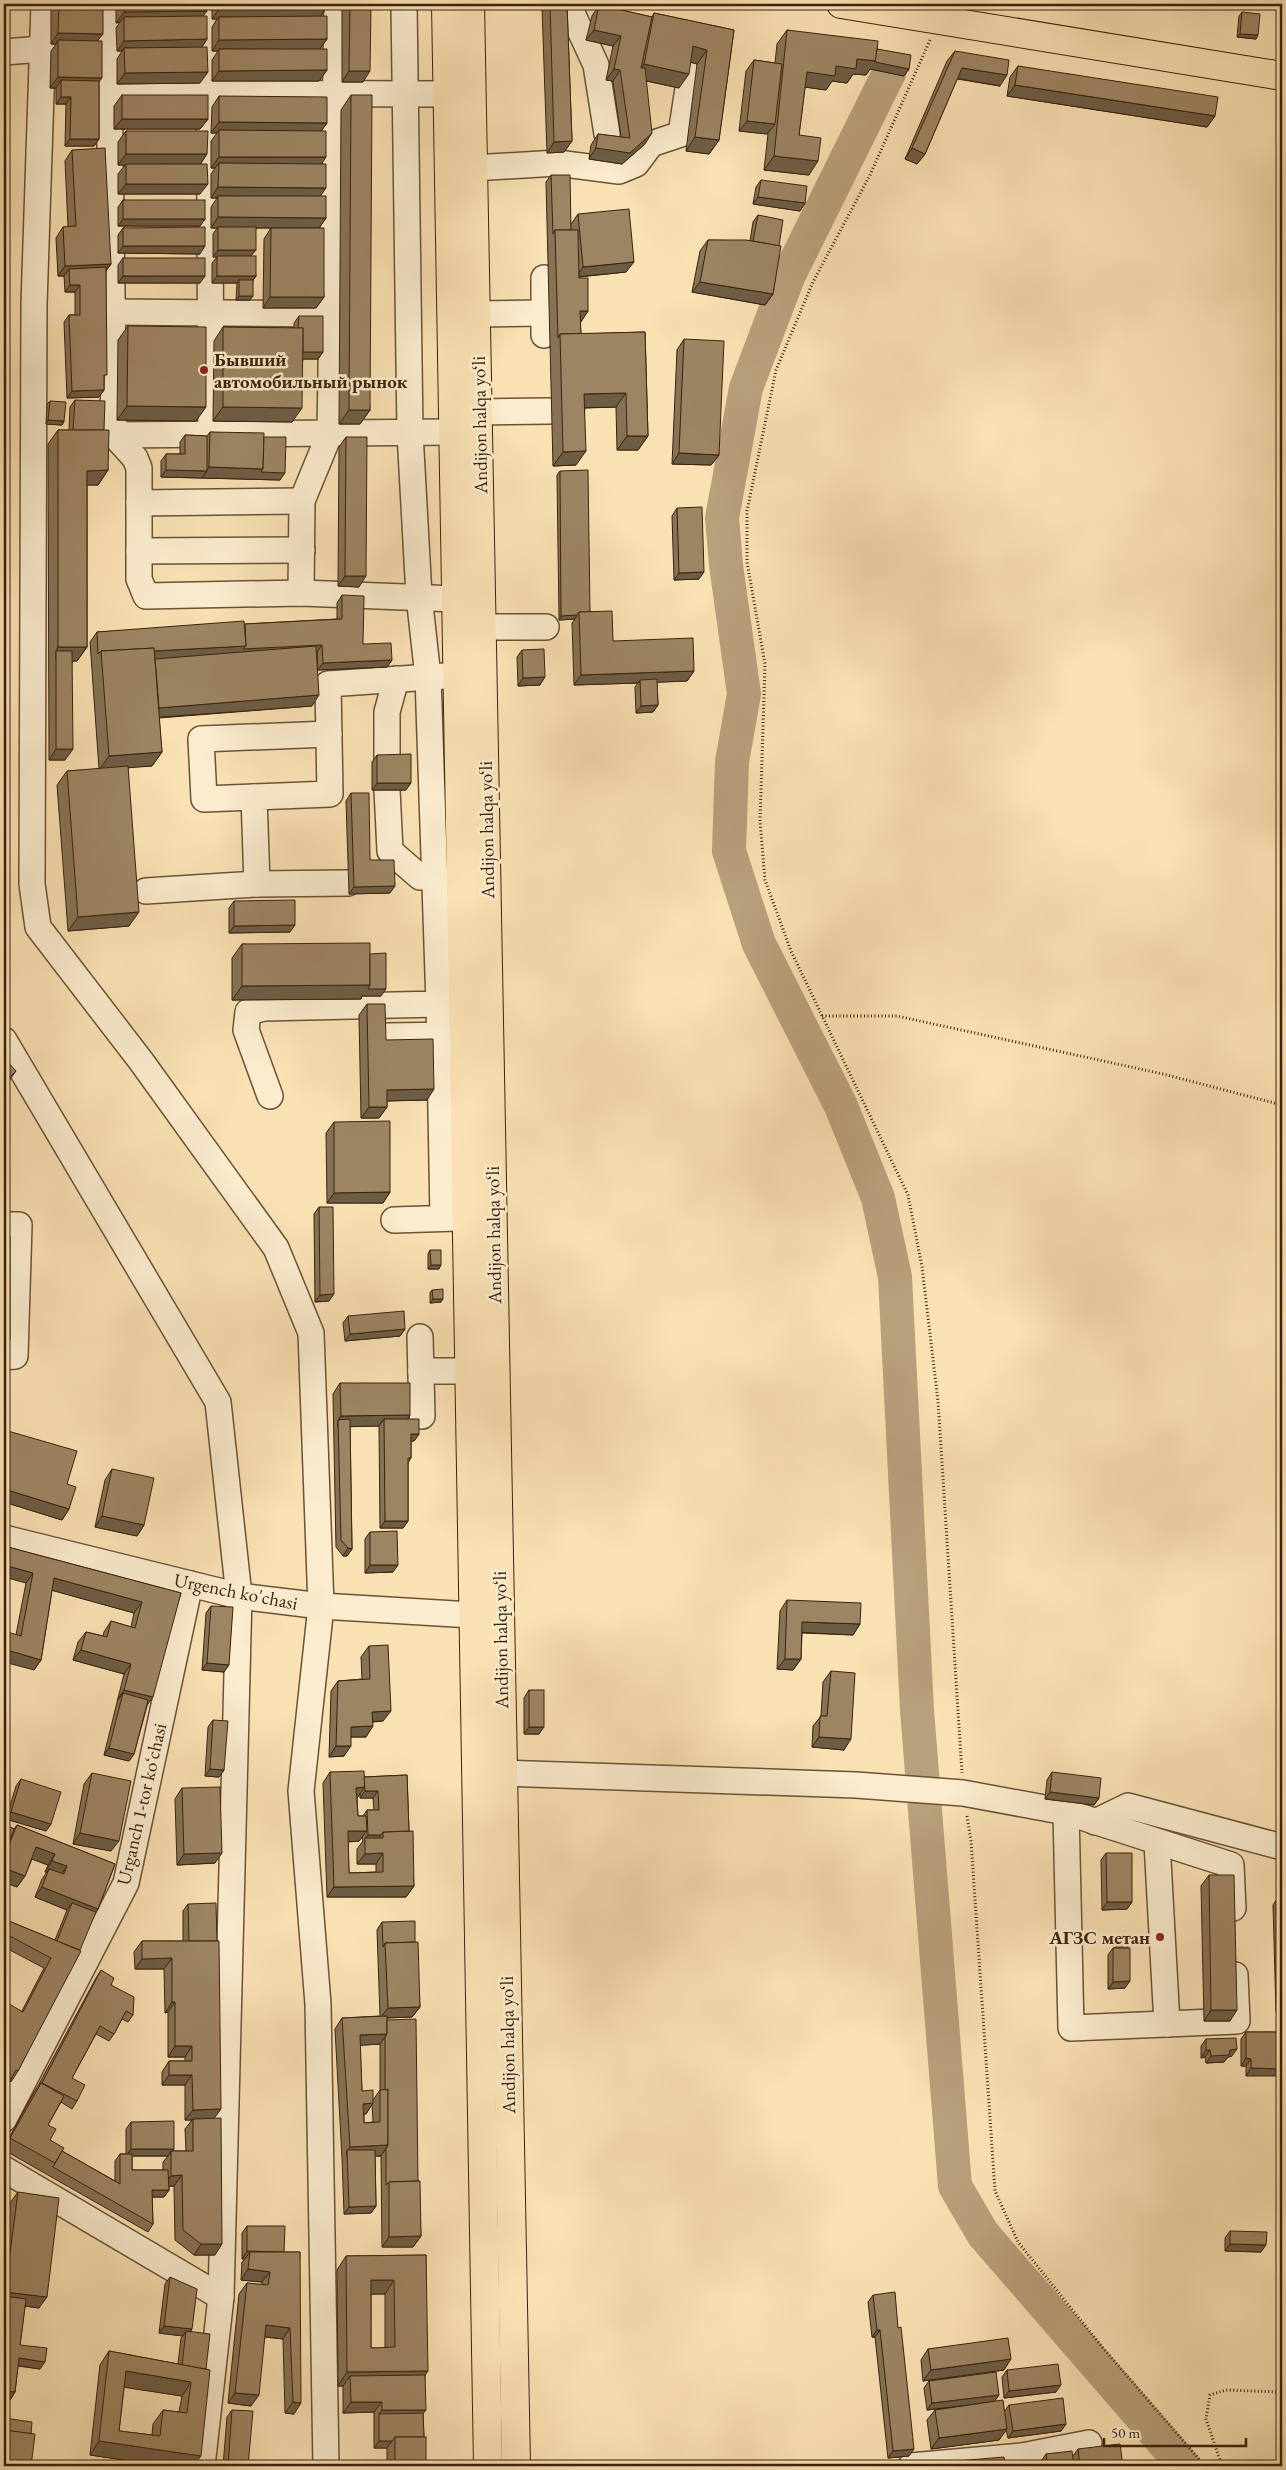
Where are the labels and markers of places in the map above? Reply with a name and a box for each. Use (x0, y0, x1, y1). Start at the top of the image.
place label: Бывший автомобильный рынок (214, 347, 408, 394)
marker: Бывший автомобильный рынок (198, 364, 210, 376)
place label: АГЗС метан (1048, 1925, 1150, 1950)
marker: АГЗС метан (1154, 1931, 1166, 1943)

